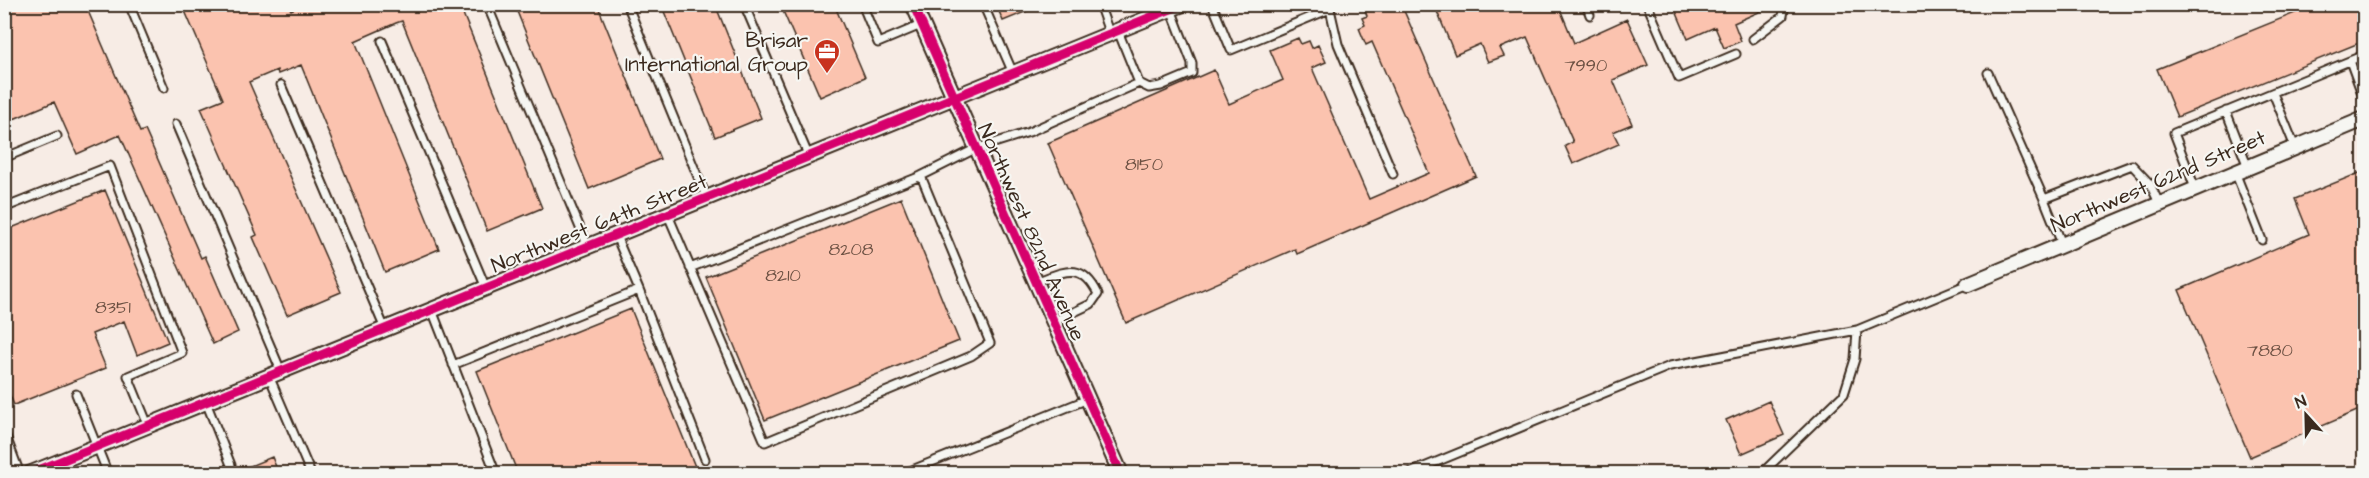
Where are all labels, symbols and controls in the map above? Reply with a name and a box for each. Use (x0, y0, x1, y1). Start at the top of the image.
place label: Brisar International Group (625, 26, 808, 80)
office icon: Brisar International Group (812, 37, 842, 75)
house number: 7990 (1565, 53, 1607, 78)
street label: Northwest 82nd Avenue (971, 119, 1093, 345)
street label: Northwest 62nd Street (2046, 123, 2271, 240)
house number: 8150 (1125, 152, 1163, 177)
street label: Northwest 64th Street (487, 167, 712, 280)
house number: 8208 (829, 237, 874, 262)
house number: 8210 (765, 263, 801, 288)
house number: 8351 (95, 295, 131, 320)
house number: 7880 (2247, 338, 2293, 363)
north arrow (2276, 385, 2336, 445)
text: N (2292, 390, 2310, 414)

